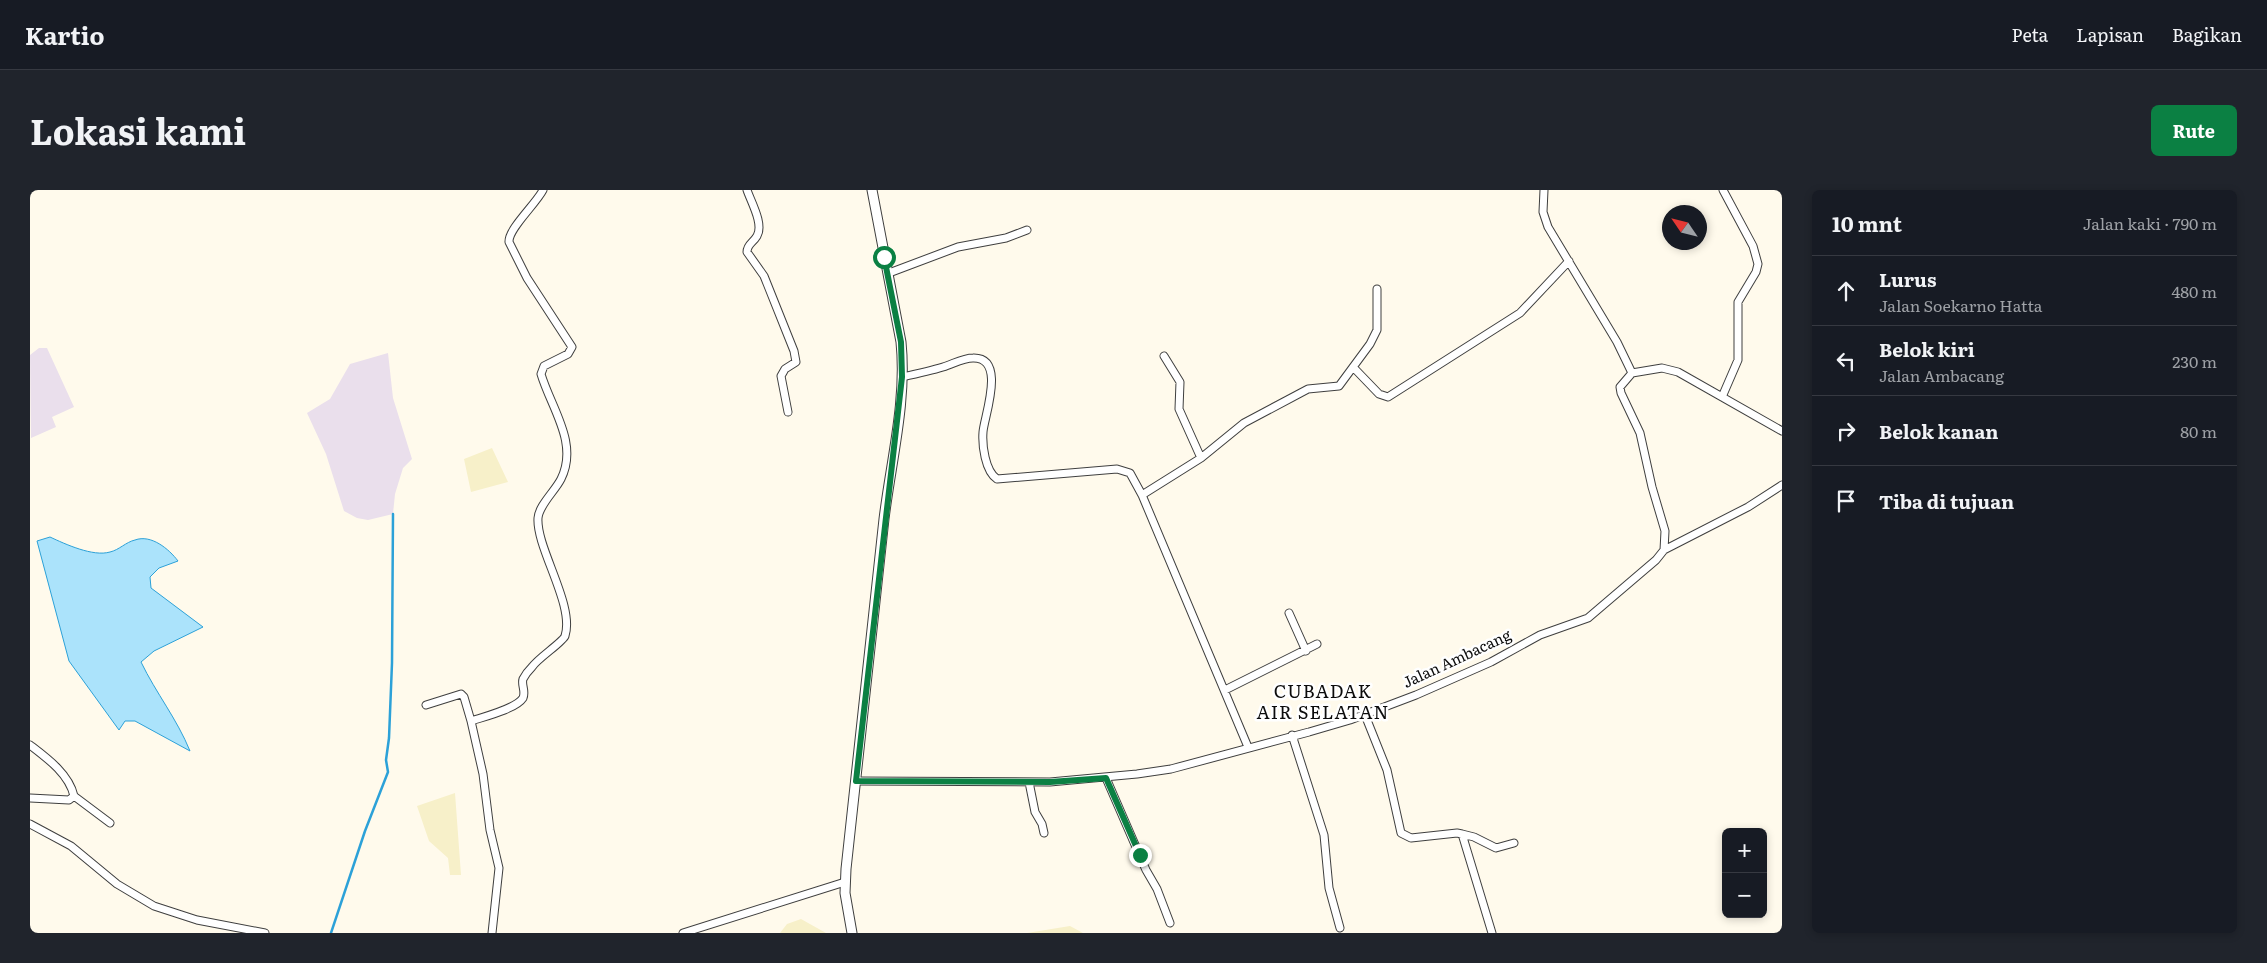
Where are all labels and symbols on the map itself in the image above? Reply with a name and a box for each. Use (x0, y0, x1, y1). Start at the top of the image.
north arrow (1662, 205, 1707, 250)
route start (873, 246, 896, 269)
street label: Jalan Ambacang (1398, 622, 1515, 693)
district label: CUBADAK AIR SELATAN (1256, 677, 1390, 725)
route end (1129, 844, 1152, 867)

